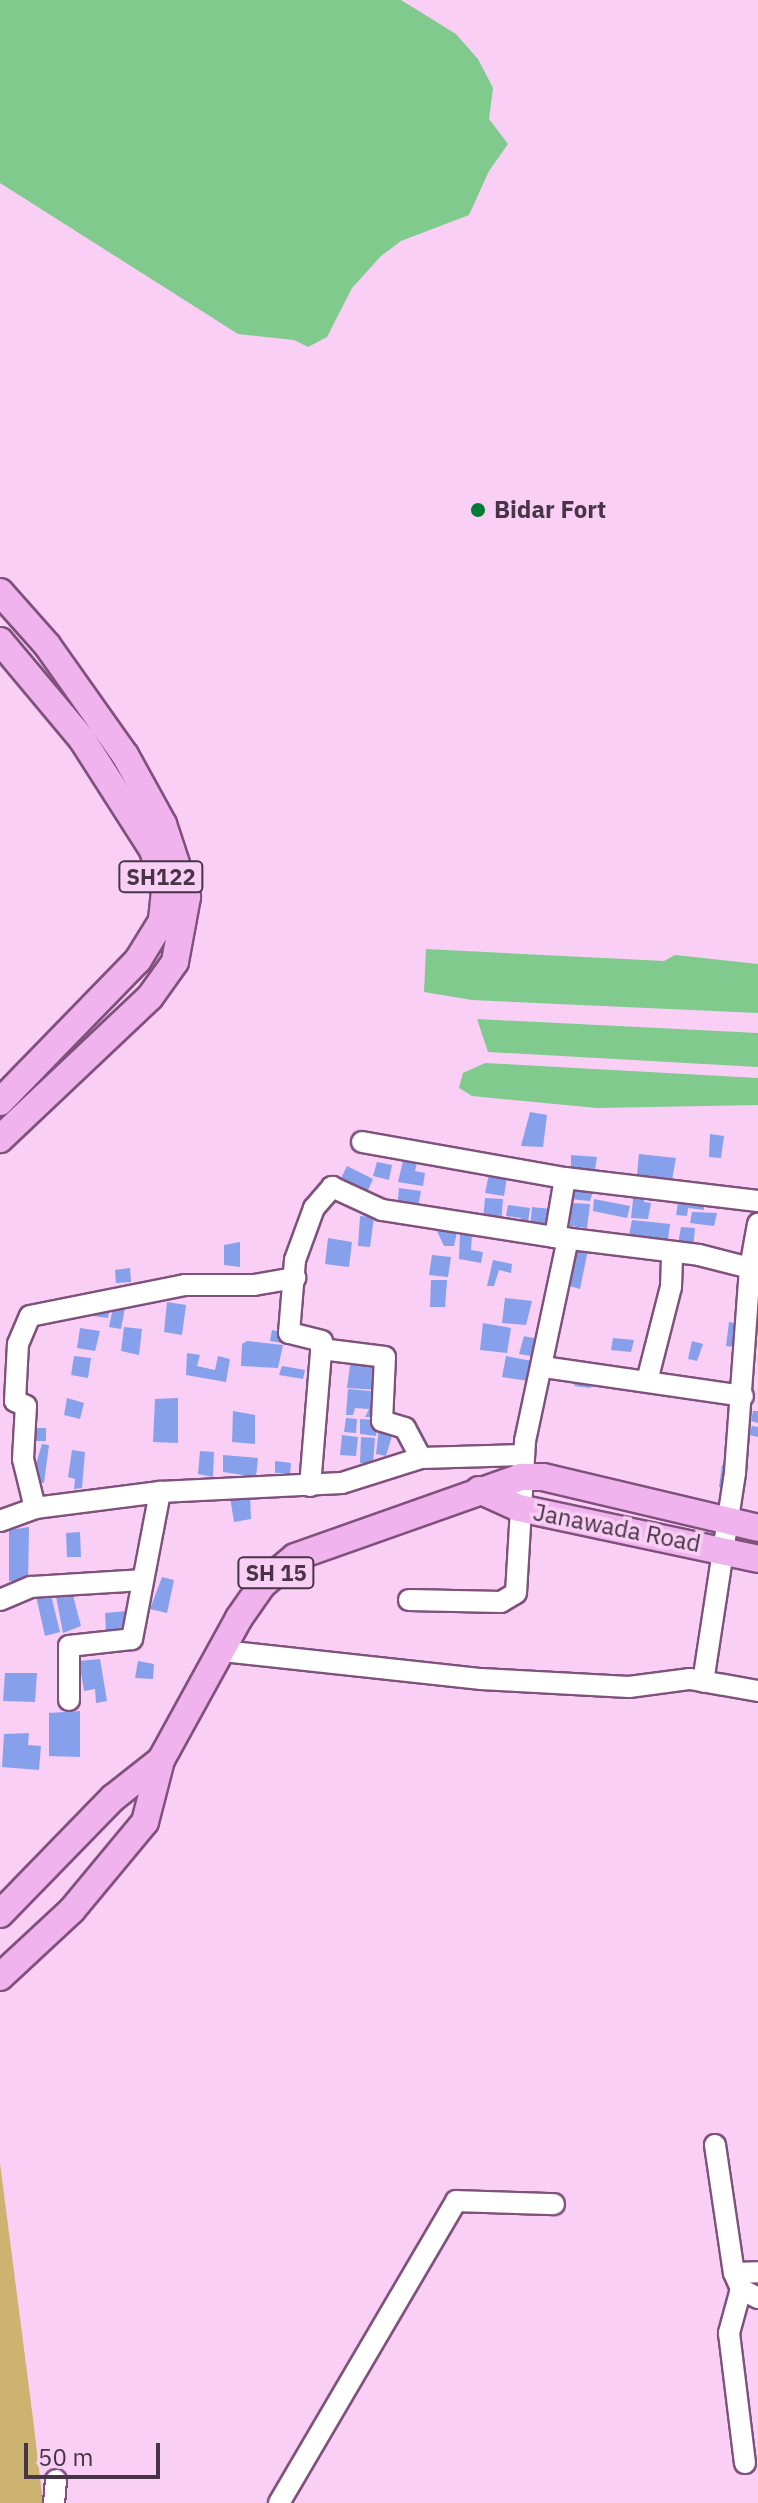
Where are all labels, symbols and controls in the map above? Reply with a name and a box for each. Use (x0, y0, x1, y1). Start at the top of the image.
place label: Bidar Fort (494, 496, 606, 524)
marker: Bidar Fort (469, 501, 487, 519)
road number: SH122 (117, 859, 205, 895)
street label: Janawada Road (531, 1498, 703, 1558)
road number: SH 15 (236, 1555, 316, 1591)
scale bar (28, 2427, 164, 2477)
text: 50 m (38, 2441, 93, 2473)

